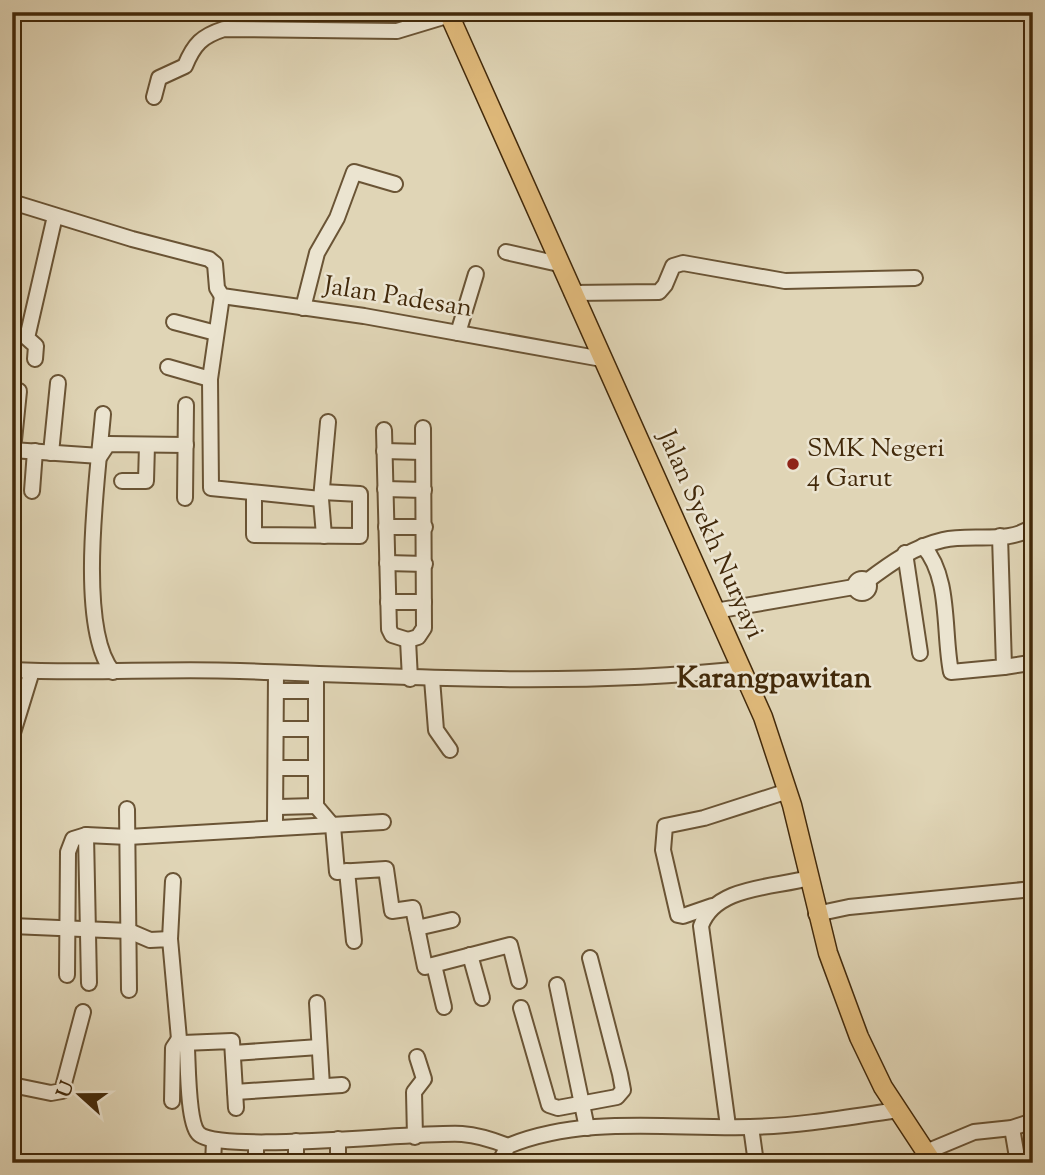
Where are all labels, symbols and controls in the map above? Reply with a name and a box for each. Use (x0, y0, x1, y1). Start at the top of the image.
street label: Jalan Padesan (319, 268, 475, 328)
street label: Jalan Syekh Nuryayi (647, 423, 773, 645)
place label: SMK Negeri 4 Garut (807, 431, 945, 498)
marker: SMK Negeri 4 Garut (785, 456, 801, 472)
district label: Karangpawitan (677, 658, 872, 701)
north arrow (46, 1060, 116, 1130)
text: U (51, 1077, 82, 1102)

